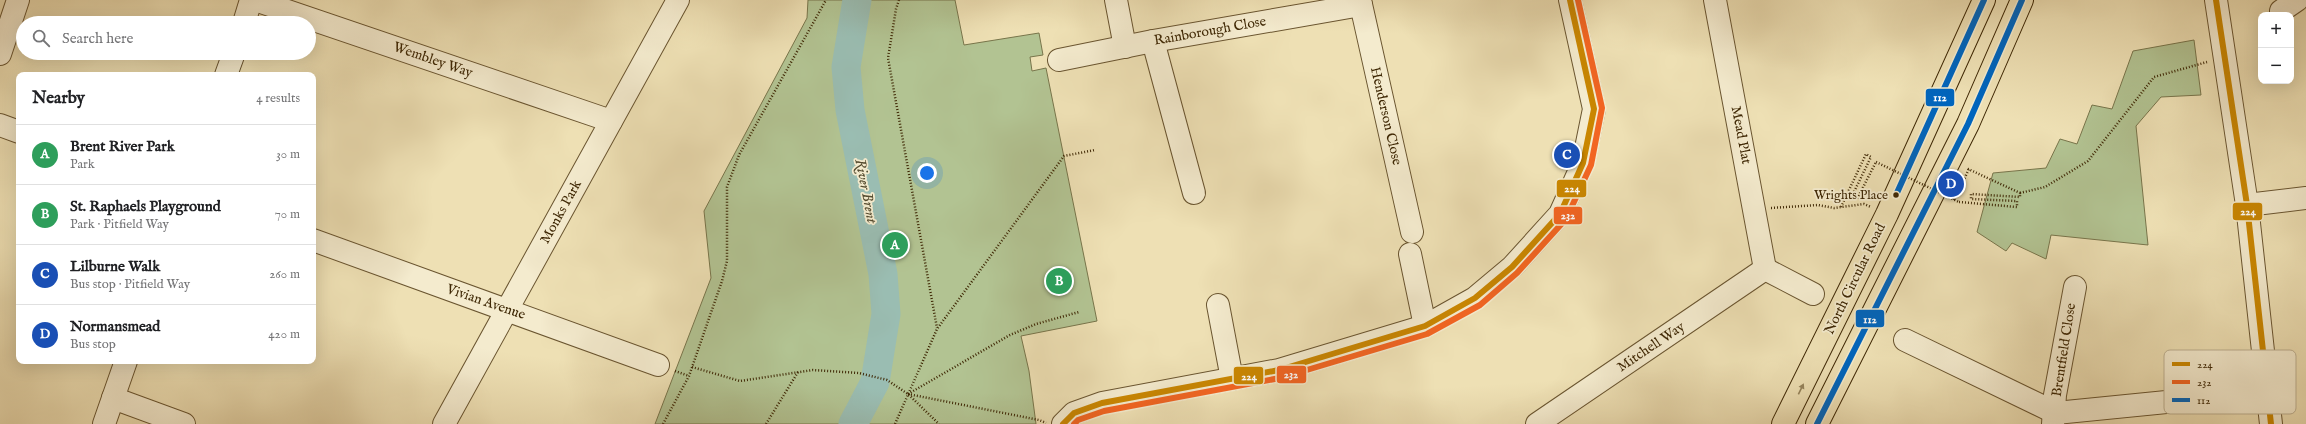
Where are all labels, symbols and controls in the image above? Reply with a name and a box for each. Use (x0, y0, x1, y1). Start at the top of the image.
street label: Rainborough Close (1153, 12, 1268, 50)
map controls (2258, 12, 2294, 84)
button: + (2258, 12, 2294, 48)
search box (16, 16, 316, 60)
icon: search (30, 27, 52, 49)
text: Search here (62, 29, 133, 48)
street label: Wembley Way (391, 38, 475, 82)
button: − (2258, 48, 2294, 84)
street label: Henderson Close (1366, 65, 1406, 167)
text: Nearby (32, 88, 85, 109)
line badge: 112 (1925, 88, 1955, 107)
text: 4 results (256, 90, 300, 107)
text: 112 (1933, 91, 1948, 105)
street label: Mead Plat (1727, 104, 1755, 166)
text: Brent River Park (70, 137, 175, 156)
pin: C (1554, 140, 1580, 170)
text: A (41, 146, 49, 163)
text: 30 m (276, 146, 300, 163)
text: Park (70, 156, 95, 173)
water label: River Brent (850, 157, 882, 226)
your location (917, 163, 937, 183)
pin: D (1938, 169, 1964, 199)
street label: Monks Park (536, 177, 586, 247)
line badge: 224 (1556, 179, 1587, 198)
text: 224 (1564, 182, 1580, 196)
place label: Wrights Place (1814, 187, 1888, 204)
marker: Wrights Place (1891, 190, 1901, 200)
text: St. Raphaels Playground (70, 197, 221, 216)
line badge: 224 (2232, 202, 2263, 221)
text: 224 (2240, 205, 2256, 219)
text: B (41, 206, 49, 223)
text: 70 m (275, 206, 300, 223)
line badge: 232 (1553, 206, 1583, 225)
text: 232 (1561, 209, 1576, 223)
text: Park · Pitfield Way (70, 216, 169, 233)
street label: North Circular Road (1820, 220, 1890, 338)
pin: A (882, 230, 908, 260)
text: Lilburne Walk (70, 257, 160, 276)
text: C (40, 266, 50, 283)
text: 260 m (269, 266, 300, 283)
pin: B (1046, 266, 1072, 296)
text: Bus stop · Pitfield Way (70, 276, 190, 293)
street label: Vivian Avenue (443, 280, 528, 324)
street label: Brentfield Close (2048, 301, 2080, 398)
line badge: 112 (1855, 309, 1885, 328)
text: 112 (1863, 313, 1878, 327)
text: Normansmead (70, 317, 160, 336)
street label: Mitchell Way (1614, 318, 1688, 376)
text: D (40, 326, 50, 343)
text: 420 m (268, 326, 300, 343)
text: Bus stop (70, 336, 116, 353)
legend (2164, 350, 2296, 414)
text: 224 (2197, 358, 2213, 372)
line badge: 232 (1276, 365, 1307, 384)
line badge: 224 (1233, 366, 1264, 385)
text: 232 (1284, 368, 1299, 382)
text: 224 (1241, 370, 1257, 384)
text: 232 (2197, 376, 2211, 390)
one-way arrow (1798, 384, 1804, 395)
text: 112 (2197, 394, 2210, 408)

